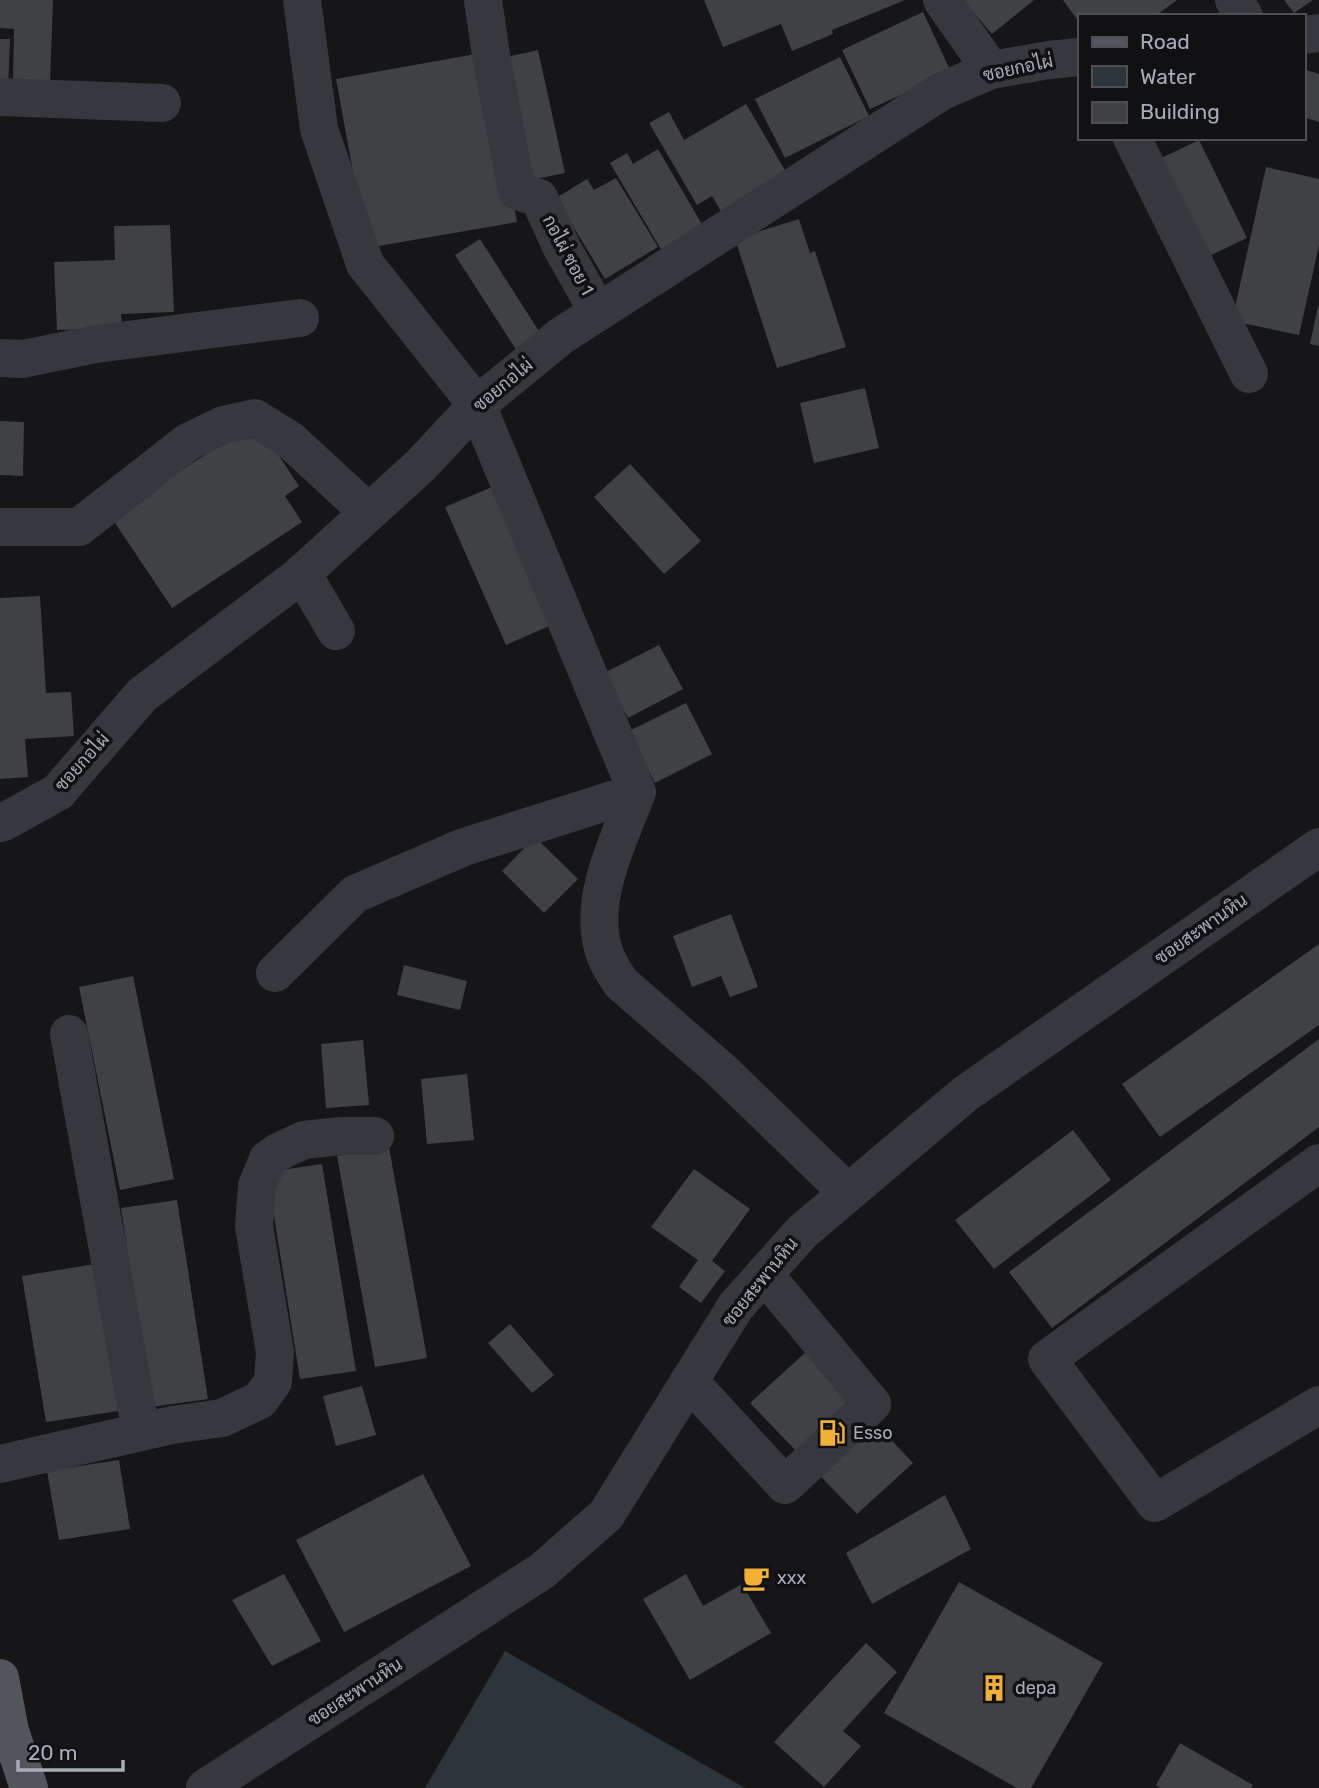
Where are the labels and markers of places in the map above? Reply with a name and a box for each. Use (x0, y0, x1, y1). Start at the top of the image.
fuel station icon: Esso (817, 1418, 847, 1448)
place label: Esso (853, 1422, 893, 1444)
cafe icon: xxx (741, 1563, 771, 1593)
place label: xxx (777, 1567, 806, 1589)
building icon: depa (979, 1673, 1009, 1703)
place label: depa (1015, 1677, 1056, 1699)

